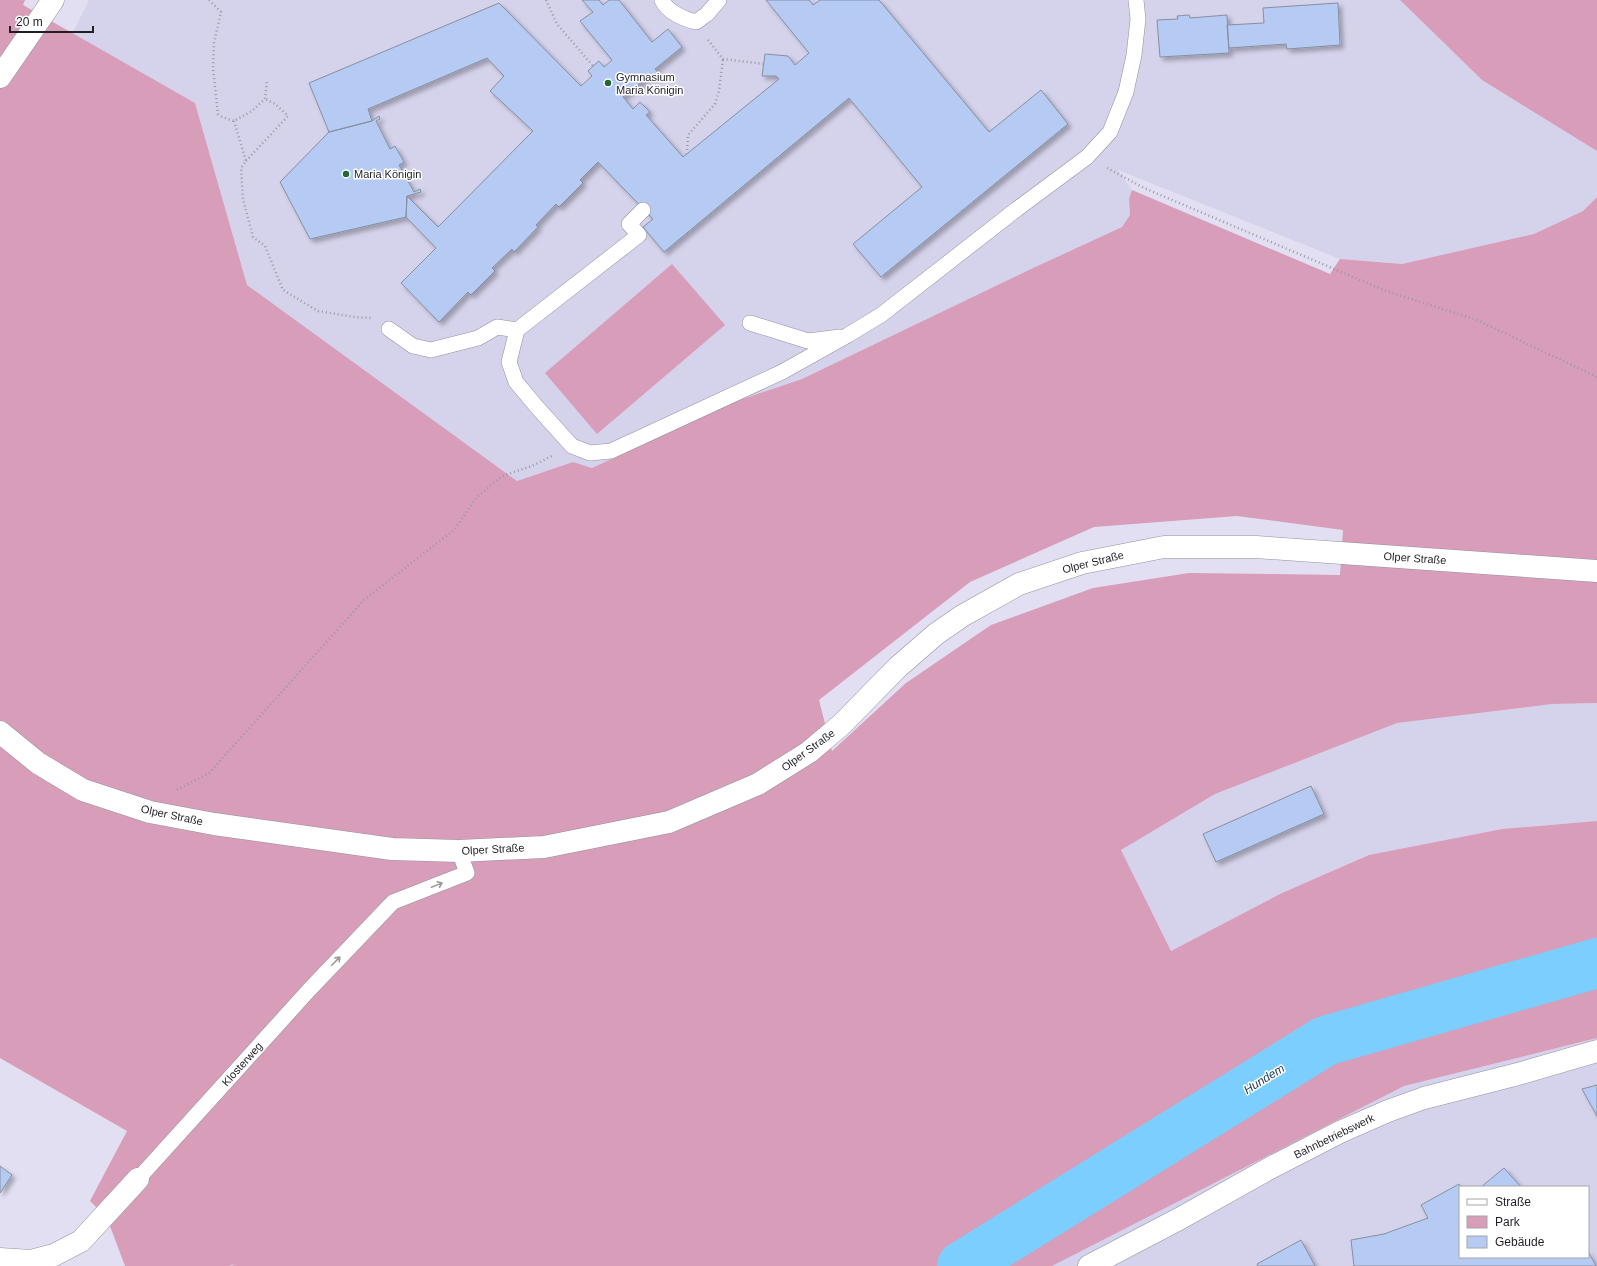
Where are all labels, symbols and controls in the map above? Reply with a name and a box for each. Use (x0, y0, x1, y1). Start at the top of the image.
scale bar (10, 8, 93, 34)
text: 20 m (16, 15, 43, 29)
place label: Gymnasium Maria Königin (616, 71, 683, 96)
marker: Gymnasium Maria Königin (603, 78, 613, 88)
place label: Maria Königin (354, 168, 421, 180)
marker: Maria Königin (341, 169, 351, 179)
street label: Olper Straße (1061, 549, 1125, 575)
street label: Olper Straße (1383, 550, 1447, 566)
street label: Olper Straße (779, 727, 837, 773)
street label: Olper Straße (140, 803, 204, 827)
street label: Olper Straße (461, 841, 525, 857)
one-way arrow (431, 880, 443, 888)
one-way arrow (331, 956, 341, 966)
street label: Klosterweg (219, 1040, 265, 1088)
water label: Hundem (1241, 1061, 1287, 1097)
street label: Bahnbetriebswerk (1292, 1111, 1377, 1161)
legend (1459, 1186, 1589, 1258)
text: Straße (1495, 1195, 1531, 1209)
text: Park (1495, 1215, 1521, 1229)
text: Gebäude (1495, 1235, 1545, 1249)

